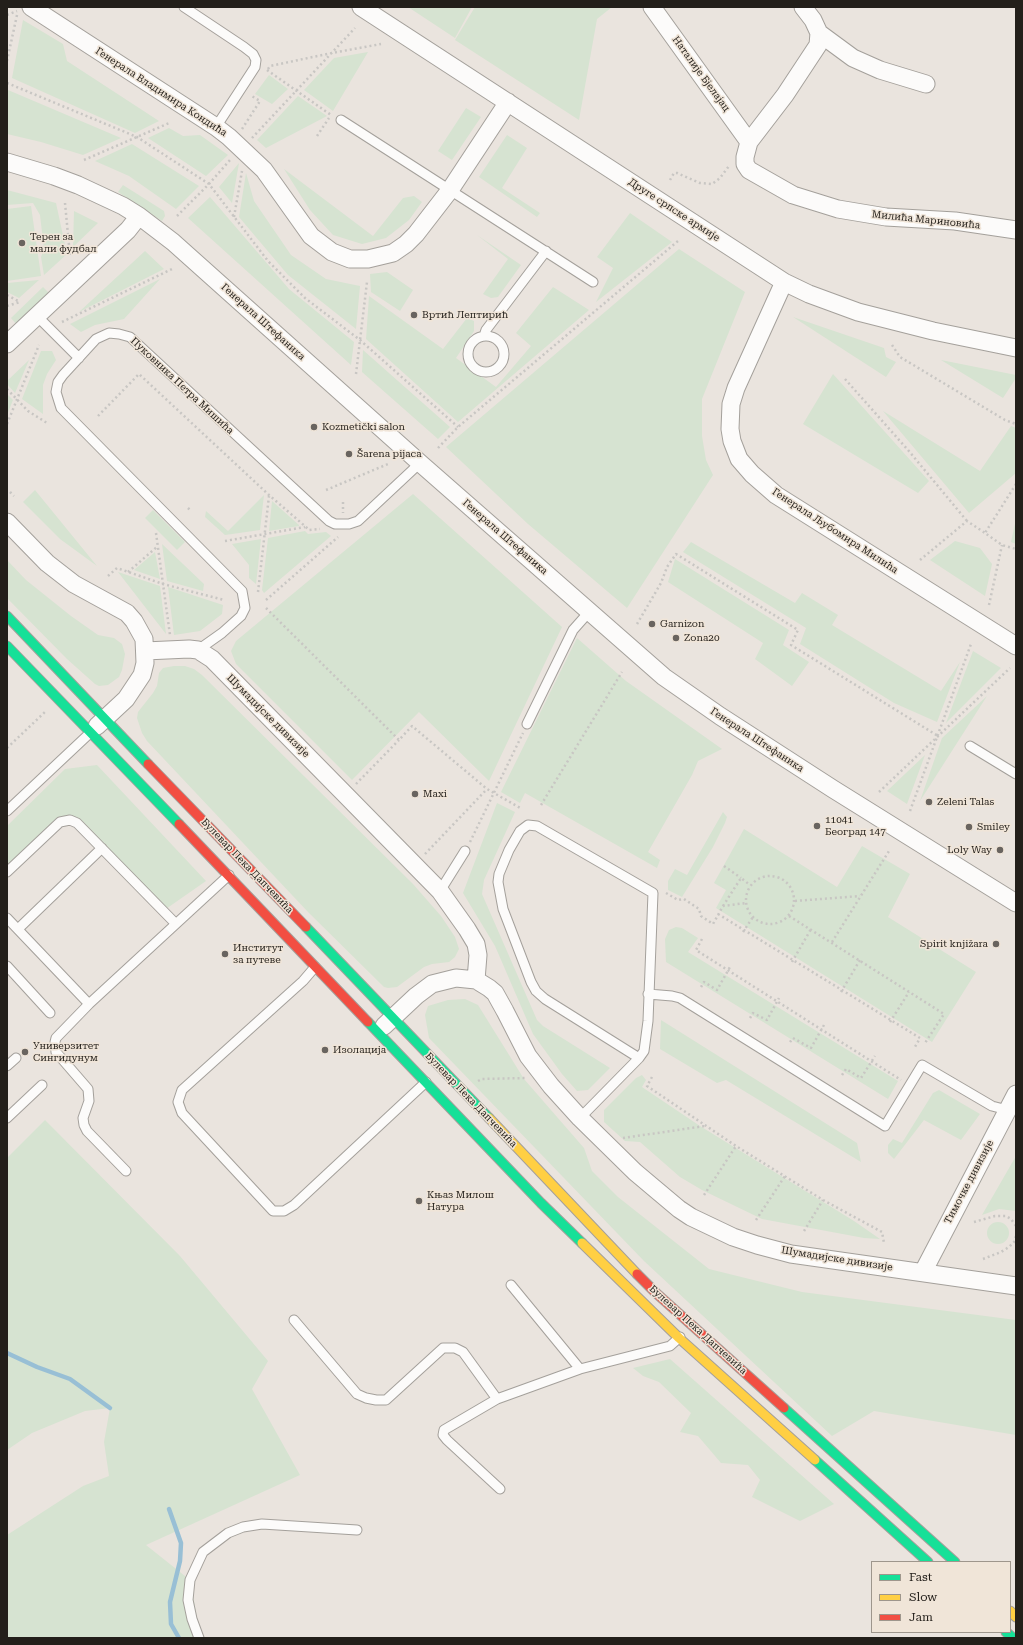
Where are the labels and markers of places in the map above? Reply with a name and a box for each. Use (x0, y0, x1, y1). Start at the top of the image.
place label: Терен за мали фудбал (30, 231, 97, 254)
marker: Терен за мали фудбал (17, 238, 27, 248)
place label: Вртић Лептирић (422, 309, 508, 321)
marker: Вртић Лептирић (409, 310, 419, 320)
place label: Kozmetički salon (322, 421, 405, 433)
marker: Kozmetički salon (309, 422, 319, 432)
place label: Šarena pijaca (357, 448, 422, 460)
marker: Šarena pijaca (344, 449, 354, 459)
place label: Garnizon (660, 618, 704, 630)
marker: Garnizon (647, 619, 657, 629)
place label: Zona20 (684, 632, 720, 644)
marker: Zona20 (671, 633, 681, 643)
place label: Maxi (423, 788, 447, 800)
marker: Maxi (410, 789, 420, 799)
place label: Zeleni Talas (937, 796, 994, 808)
marker: Zeleni Talas (924, 797, 934, 807)
place label: 11041 Београд 147 (825, 814, 886, 838)
marker: 11041 Београд 147 (812, 821, 822, 831)
place label: Smiley (977, 821, 1010, 833)
marker: Smiley (964, 822, 974, 832)
place label: Loly Way (947, 844, 992, 856)
marker: Loly Way (995, 845, 1005, 855)
place label: Spirit knjižara (920, 938, 988, 950)
marker: Spirit knjižara (991, 939, 1001, 949)
place label: Институт за путеве (233, 942, 283, 966)
marker: Институт за путеве (220, 949, 230, 959)
place label: Универзитет Сингидунум (33, 1040, 99, 1064)
place label: Изолација (333, 1044, 386, 1056)
marker: Изолација (320, 1045, 330, 1055)
marker: Универзитет Сингидунум (20, 1047, 30, 1057)
place label: Књаз Милош Натура (427, 1189, 494, 1212)
marker: Књаз Милош Натура (414, 1196, 424, 1206)

